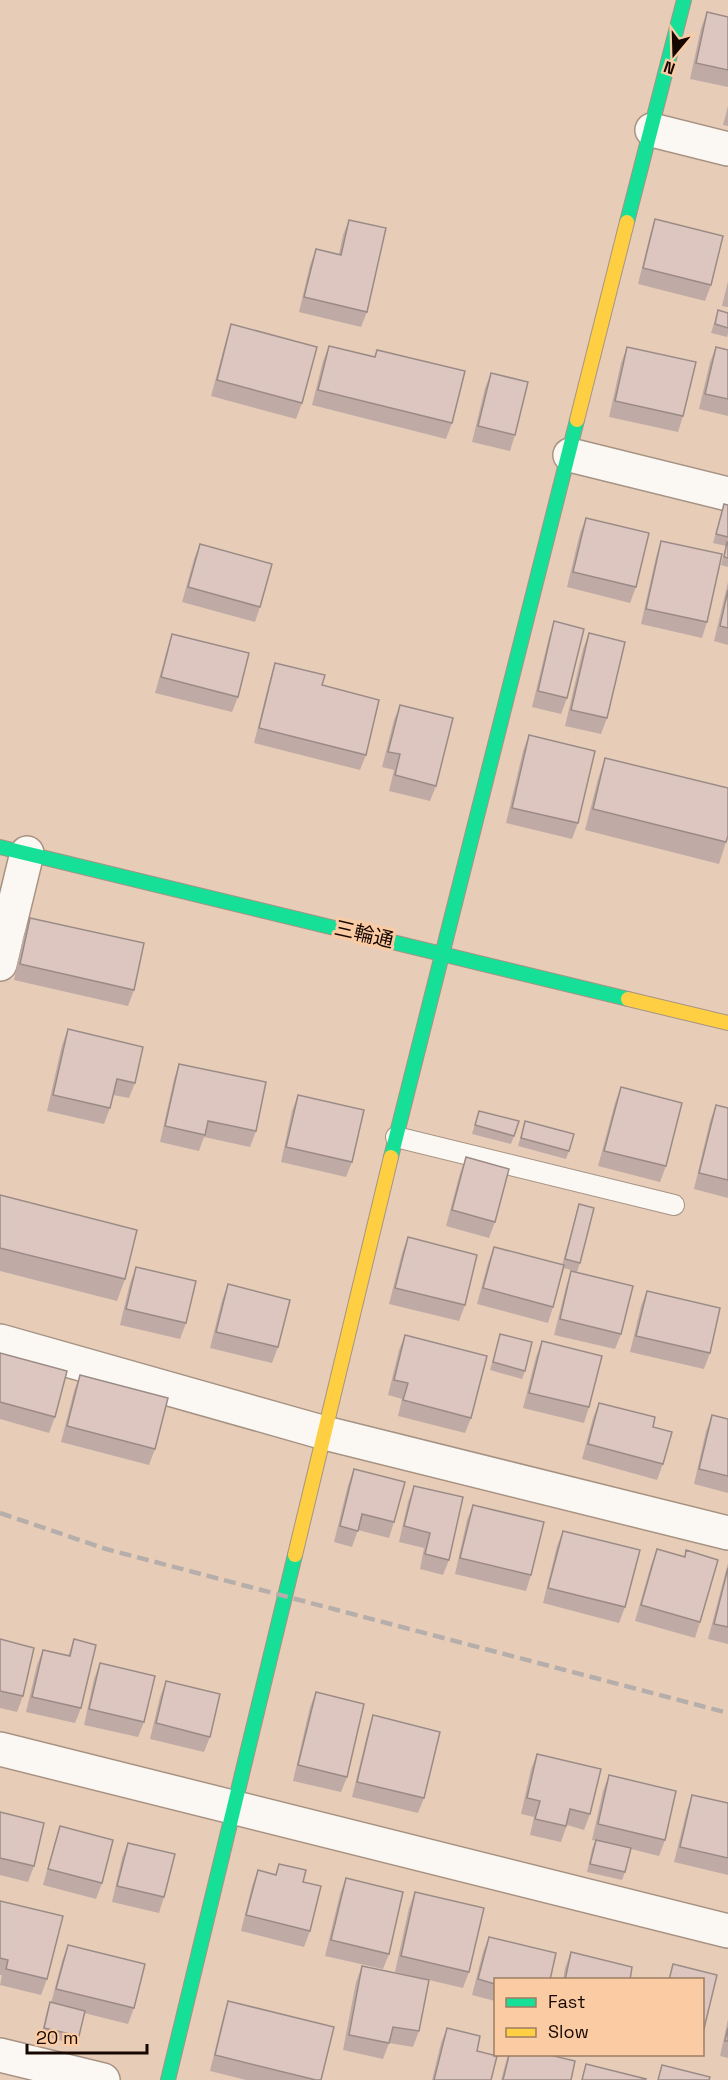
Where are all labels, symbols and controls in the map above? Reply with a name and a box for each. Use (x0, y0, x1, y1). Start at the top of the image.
north arrow (644, 24, 704, 84)
text: N (661, 56, 678, 79)
street label: 三輪通 (332, 915, 396, 953)
legend (494, 1978, 704, 2056)
text: Fast (548, 1990, 585, 2013)
scale bar (27, 2017, 147, 2055)
text: Slow (548, 2020, 589, 2043)
text: 20 m (36, 2026, 79, 2049)

